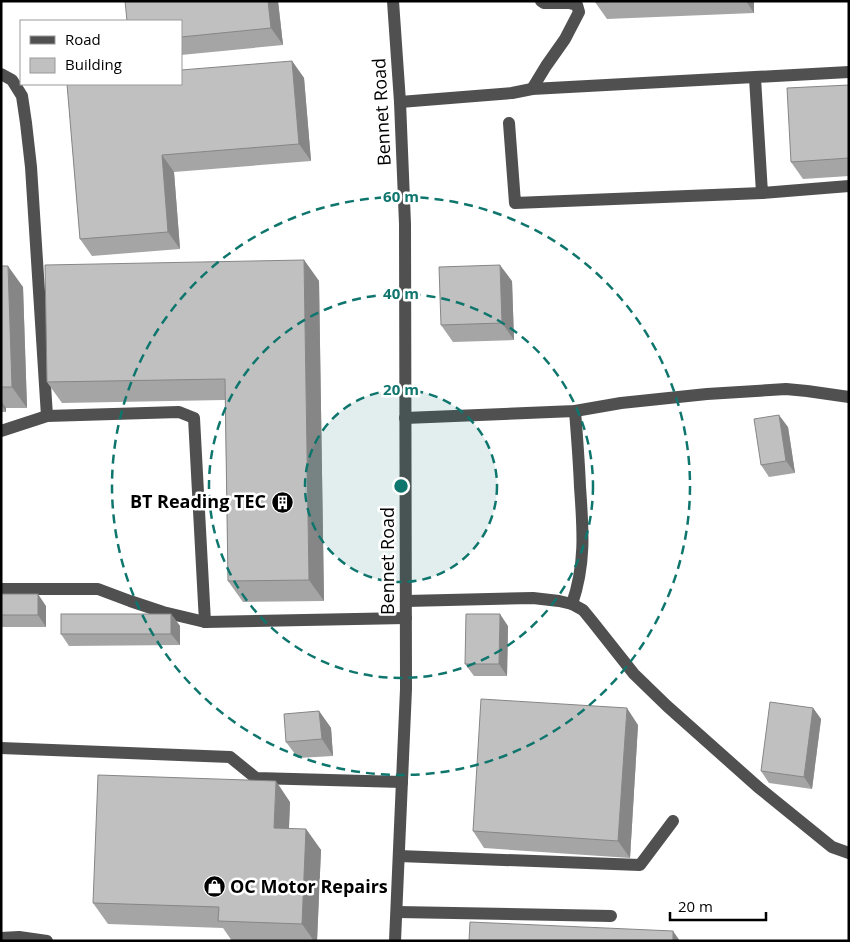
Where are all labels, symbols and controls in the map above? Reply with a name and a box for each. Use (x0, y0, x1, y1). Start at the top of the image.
legend (20, 20, 182, 85)
text: Road (65, 29, 101, 49)
text: Building (65, 54, 122, 74)
street label: Bennet Road (366, 58, 396, 167)
text: 60 m (383, 186, 419, 206)
text: 40 m (383, 283, 419, 303)
text: 20 m (383, 379, 419, 399)
centre of rings (392, 477, 410, 495)
place label: BT Reading TEC (130, 489, 266, 513)
building icon: BT Reading TEC (270, 490, 294, 514)
street label: Bennet Road (375, 507, 399, 615)
place label: OC Motor Repairs (230, 874, 388, 898)
shop icon: OC Motor Repairs (202, 875, 226, 899)
scale bar (670, 890, 766, 922)
text: 20 m (678, 896, 713, 916)

